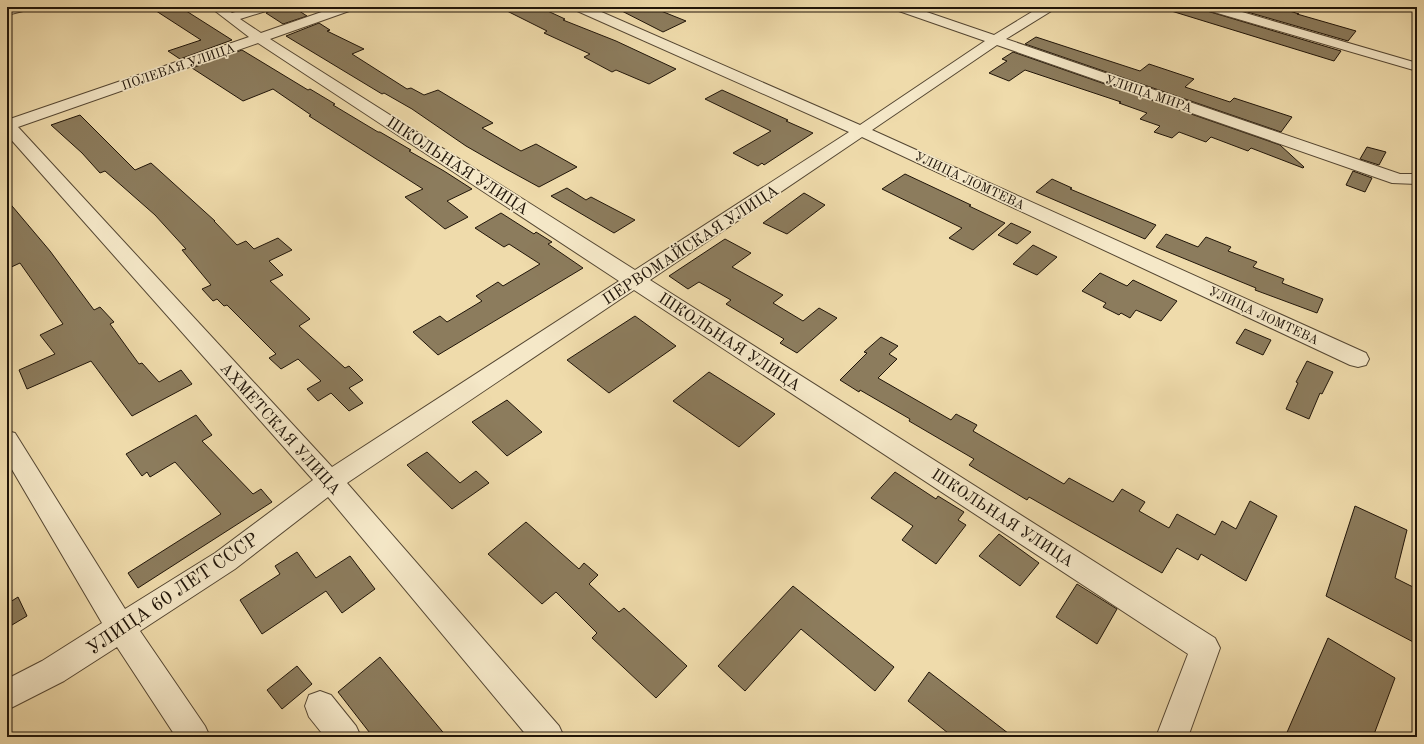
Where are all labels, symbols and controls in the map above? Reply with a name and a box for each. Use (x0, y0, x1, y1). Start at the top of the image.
street label: ПОЛЕВАЯ УЛИЦА (120, 42, 237, 93)
street label: УЛИЦА МИРА (1103, 73, 1194, 116)
street label: ШКОЛЬНАЯ УЛИЦА (383, 115, 531, 219)
street label: УЛИЦА ЛОМТЕВА (912, 150, 1026, 213)
street label: ПЕРВОМАЙСКАЯ УЛИЦА (598, 179, 782, 309)
street label: УЛИЦА ЛОМТЕВА (1206, 285, 1320, 348)
street label: ШКОЛЬНАЯ УЛИЦА (655, 291, 803, 395)
street label: АХМЕТСКАЯ УЛИЦА (216, 360, 343, 498)
street label: ШКОЛЬНАЯ УЛИЦА (928, 467, 1076, 571)
street label: УЛИЦА 60 ЛЕТ СССР (84, 530, 263, 660)

